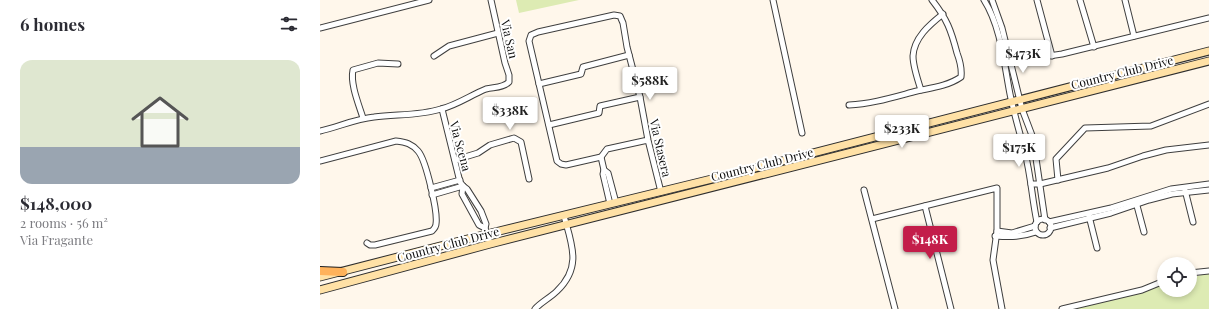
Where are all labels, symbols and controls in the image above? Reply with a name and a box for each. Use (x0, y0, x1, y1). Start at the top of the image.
text: 6 homes (20, 13, 85, 35)
icon: filters (278, 13, 300, 35)
street label: Via San (498, 17, 522, 60)
pin: $473K (995, 40, 1051, 74)
text: $473K (1005, 44, 1041, 61)
street label: Country Club Drive (1069, 52, 1175, 92)
pin: $588K (622, 67, 678, 101)
text: $588K (631, 71, 669, 88)
icon: home (124, 86, 196, 158)
pin: $338K (482, 97, 538, 131)
text: $338K (492, 101, 528, 118)
pin: $233K (874, 115, 930, 149)
street label: Via Stasera (646, 116, 675, 179)
street label: Via Scena (446, 118, 475, 173)
text: $233K (884, 119, 920, 136)
pin: $175K (991, 134, 1047, 168)
text: $175K (1002, 138, 1036, 155)
street label: Country Club Drive (709, 144, 815, 184)
text: $148,000 (20, 192, 92, 214)
text: 2 rooms · 56 m² (20, 214, 108, 231)
street label: Country Club Drive (395, 223, 501, 265)
pin: $148K (902, 226, 958, 260)
text: $148K (912, 230, 948, 247)
text: Via Fragante (20, 231, 93, 248)
map controls (1157, 257, 1197, 297)
button: locate (1157, 257, 1197, 297)

